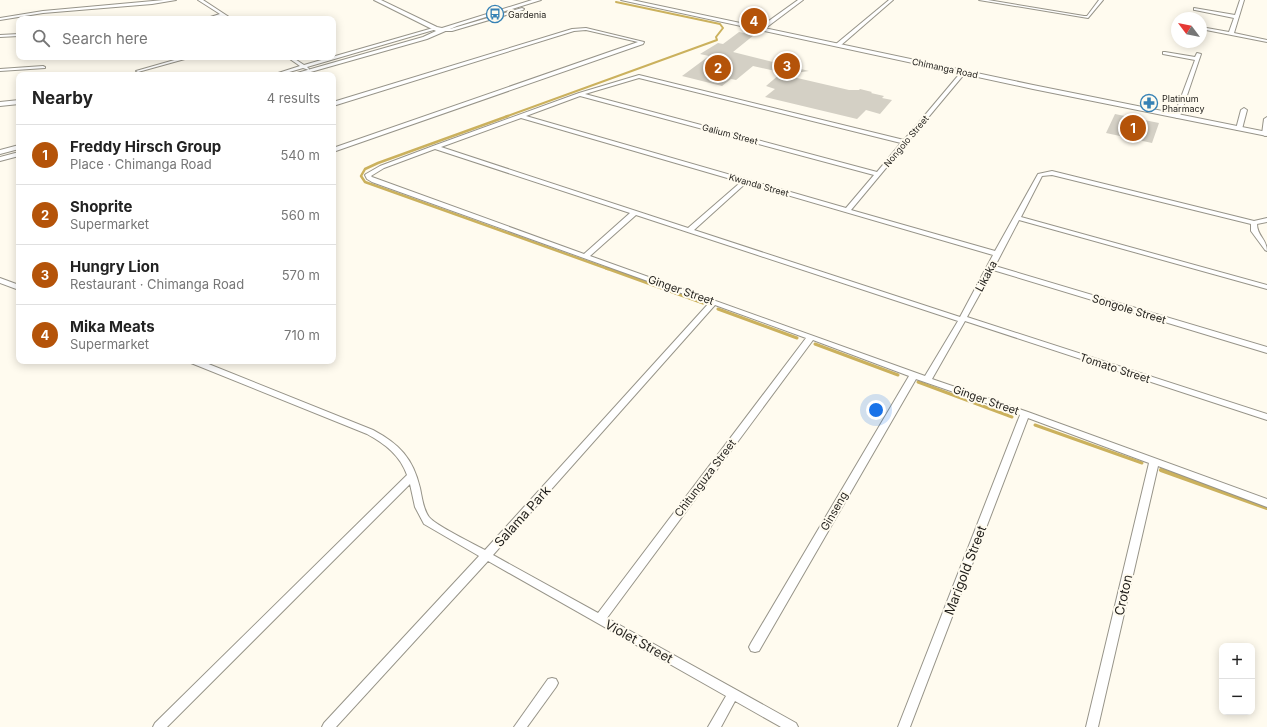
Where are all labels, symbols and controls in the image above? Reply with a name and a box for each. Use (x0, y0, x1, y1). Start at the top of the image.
bus stop icon: Gardenia (485, 4, 505, 24)
pin: 4 (741, 6, 767, 36)
place label: Gardenia (508, 9, 546, 20)
north arrow (1171, 12, 1207, 48)
search box (16, 16, 336, 60)
icon: search (30, 27, 52, 49)
text: Search here (62, 29, 148, 48)
pin: 3 (774, 51, 800, 81)
pin: 2 (705, 53, 731, 83)
street label: Chimanga Road (911, 56, 979, 80)
text: Nearby (32, 88, 93, 108)
text: 4 results (267, 90, 320, 106)
pharmacy icon: Platinum Pharmacy (1139, 93, 1159, 113)
place label: Platinum Pharmacy (1162, 93, 1205, 114)
street label: Nongolo Street (881, 113, 931, 169)
pin: 1 (1120, 113, 1146, 143)
street label: Galium Street (701, 121, 759, 147)
text: Freddy Hirsch Group (70, 137, 221, 156)
text: 1 (42, 147, 48, 163)
text: 540 m (280, 147, 320, 163)
text: Place · Chimanga Road (70, 156, 212, 172)
street label: Kwanda Street (728, 171, 790, 199)
text: Shoprite (70, 197, 132, 216)
text: 2 (41, 207, 49, 223)
text: 560 m (281, 207, 320, 223)
text: Supermarket (70, 216, 149, 232)
text: Hungry Lion (70, 257, 159, 276)
street label: Likaka (972, 258, 1000, 294)
text: 3 (41, 267, 49, 283)
text: 570 m (282, 267, 320, 283)
street label: Ginger Street (646, 272, 716, 308)
text: Restaurant · Chimanga Road (70, 276, 244, 292)
street label: Songole Street (1090, 291, 1168, 327)
text: Mika Meats (70, 317, 155, 336)
text: 4 (41, 327, 49, 343)
text: 710 m (284, 327, 320, 343)
text: Supermarket (70, 336, 149, 352)
street label: Tomato Street (1078, 350, 1152, 386)
street label: Ginger Street (951, 382, 1021, 418)
your location (866, 400, 886, 420)
street label: Chitunguza Street (671, 436, 739, 520)
street label: Salama Park (491, 482, 553, 550)
street label: Ginseng (817, 489, 851, 533)
street label: Marigold Street (941, 523, 989, 617)
street label: Croton (1111, 573, 1135, 617)
street label: Violet Street (602, 616, 676, 666)
map controls (1219, 643, 1255, 715)
button: + (1219, 643, 1255, 679)
button: − (1219, 679, 1255, 715)

